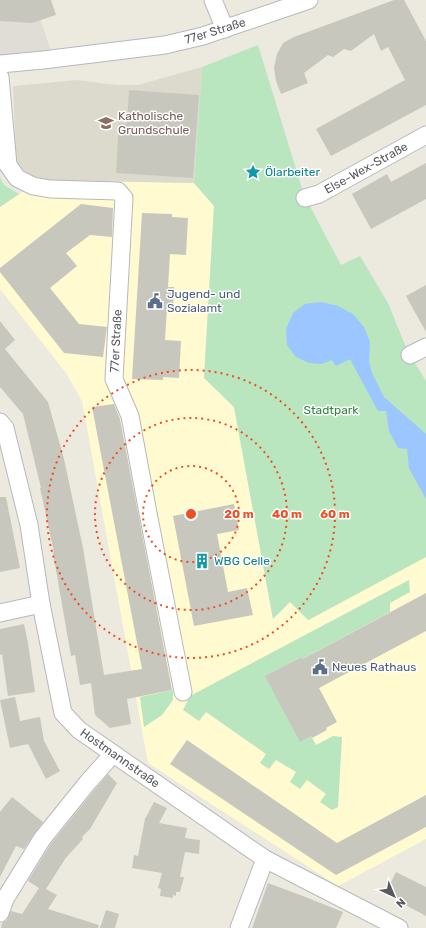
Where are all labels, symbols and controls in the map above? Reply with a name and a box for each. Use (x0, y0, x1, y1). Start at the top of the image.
street label: 77er Straße (183, 15, 248, 47)
place label: Katholische Grundschule (118, 109, 190, 137)
school or university icon: Katholische Grundschule (97, 114, 115, 132)
street label: Else-Wex-Straße (322, 139, 410, 197)
place icon: Ölarbeiter (244, 163, 262, 181)
place label: Ölarbeiter (265, 165, 320, 179)
place label: Jugend- und Sozialamt (167, 287, 240, 315)
public building icon: Jugend- und Sozialamt (146, 292, 164, 310)
street label: 77er Straße (107, 309, 125, 373)
park label: Stadtpark (303, 403, 359, 417)
centre of rings (184, 507, 198, 521)
text: 20 m (224, 507, 254, 521)
text: 40 m (272, 507, 302, 521)
text: 60 m (320, 507, 350, 521)
building icon: WBG Celle (193, 552, 211, 570)
place label: WBG Celle (214, 554, 270, 568)
public building icon: Neues Rathaus (311, 658, 329, 676)
place label: Neues Rathaus (332, 660, 416, 674)
street label: Hostmannstraße (78, 725, 163, 791)
north arrow (374, 876, 414, 916)
text: N (393, 895, 408, 910)

